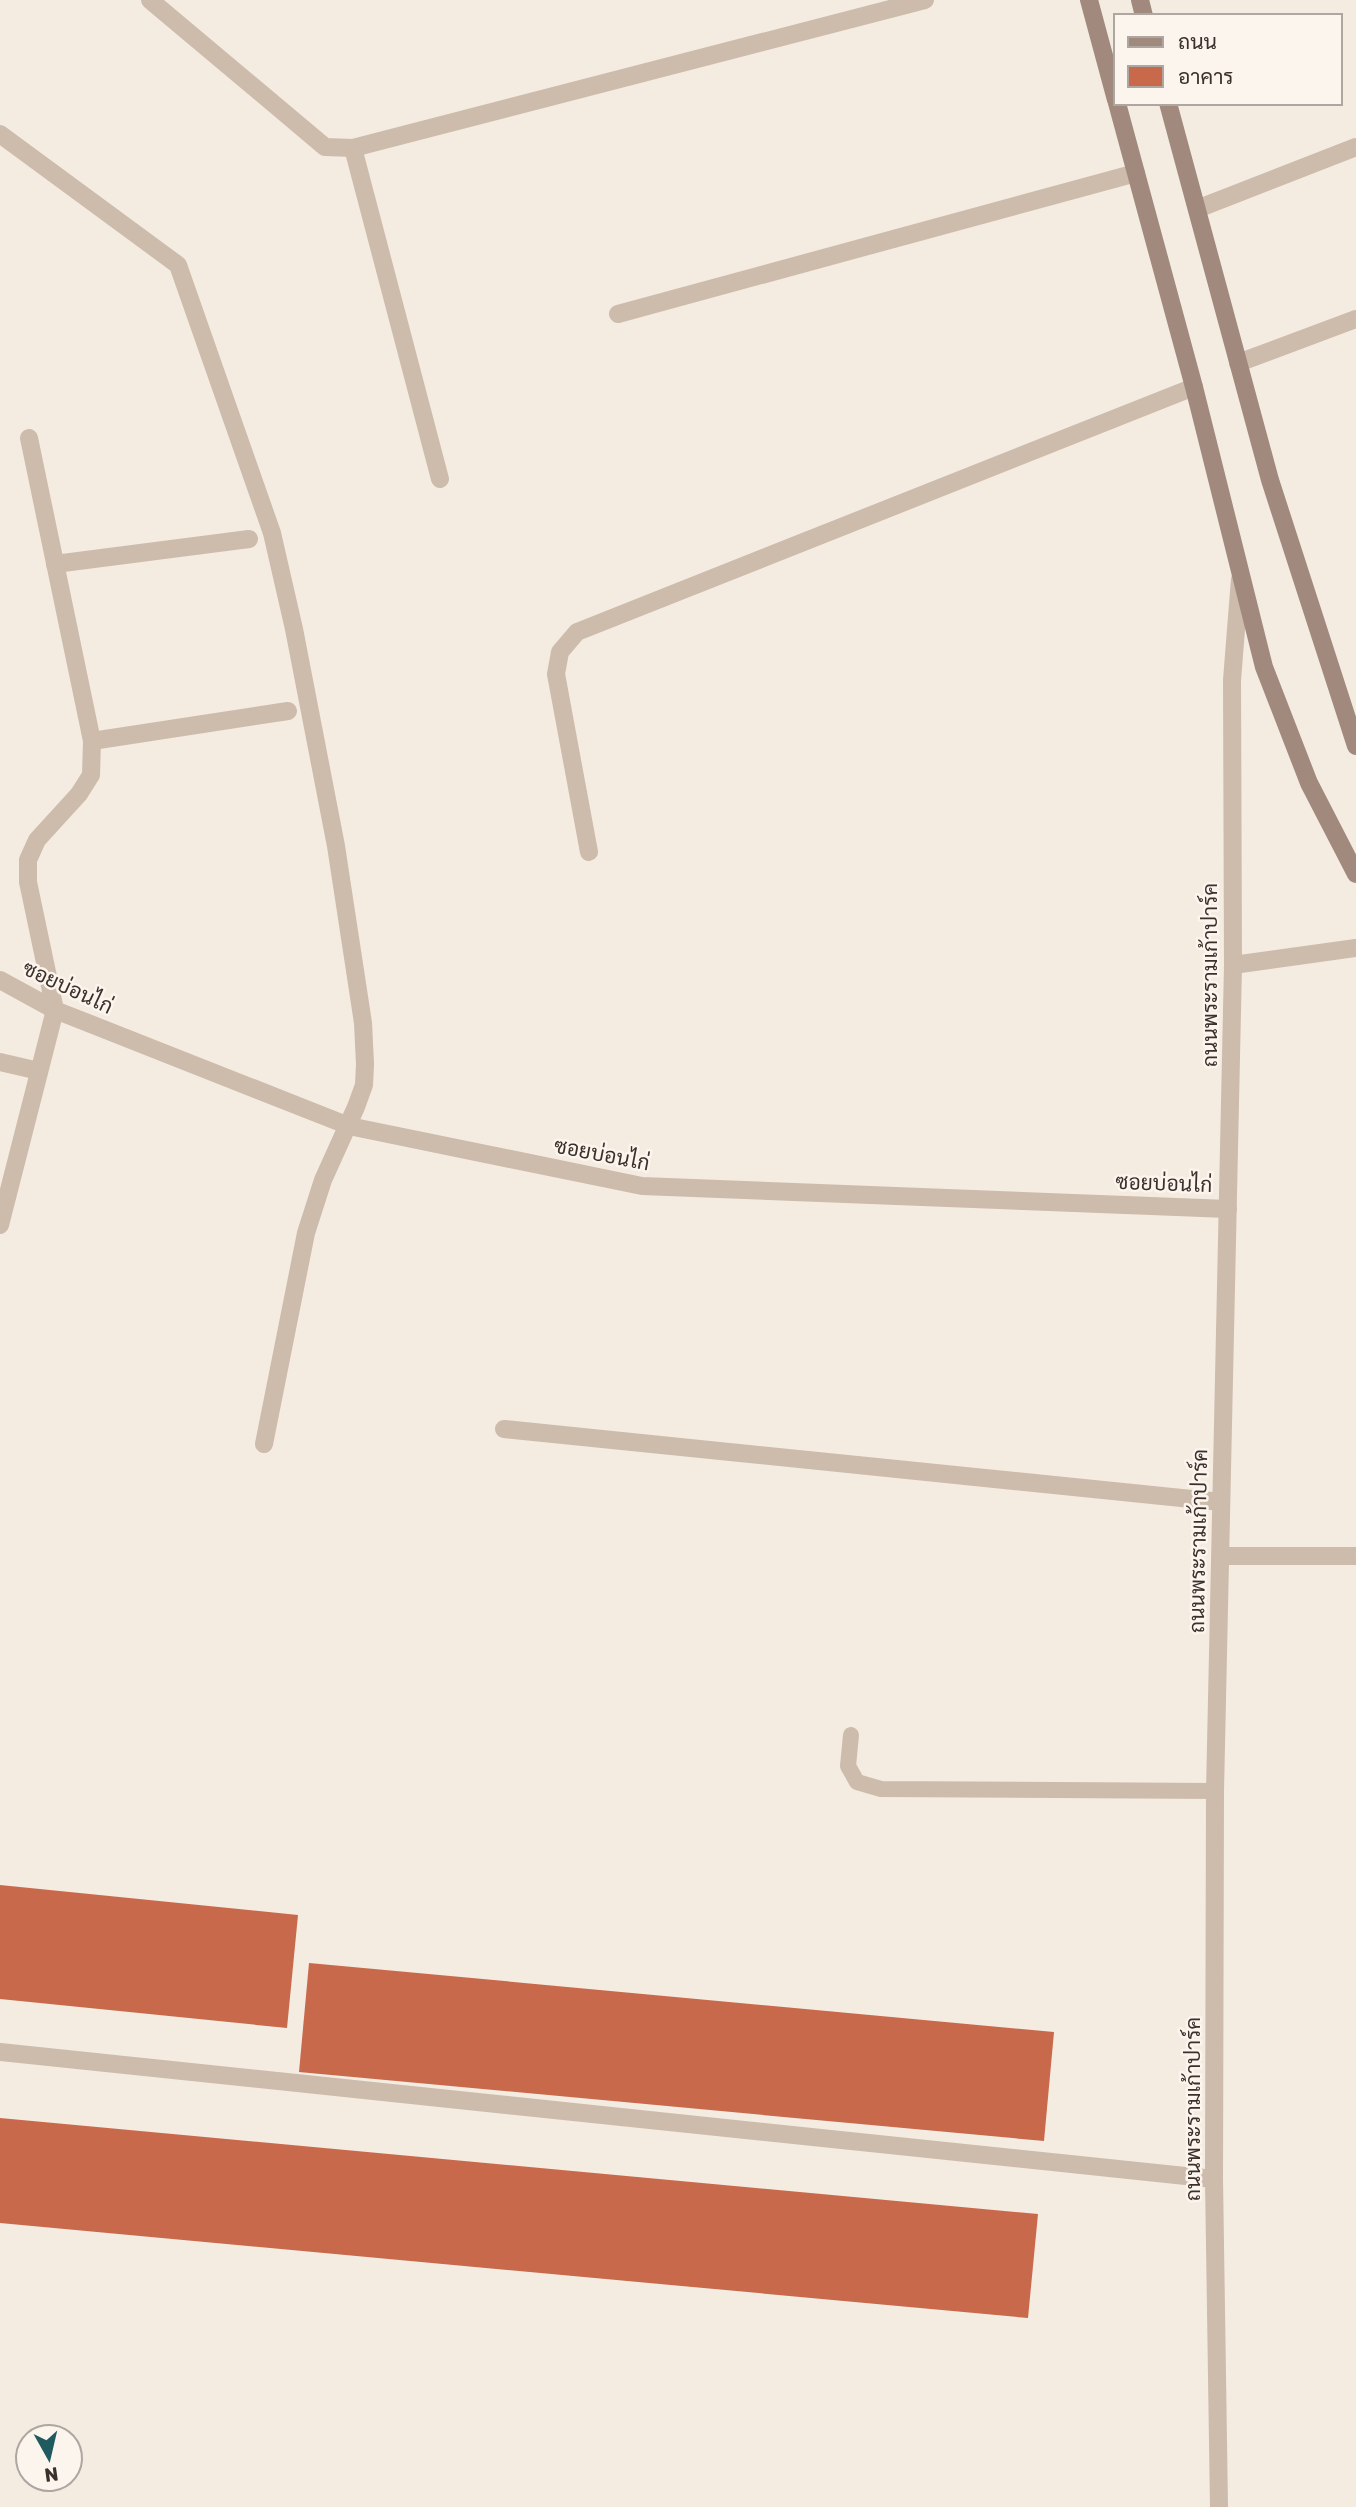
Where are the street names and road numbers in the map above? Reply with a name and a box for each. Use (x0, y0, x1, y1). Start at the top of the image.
street label: ถนนพระรามเก้าปาร์ค (1196, 883, 1222, 1067)
street label: ซอยบ่อนไก่ (19, 955, 117, 1019)
street label: ซอยบ่อนไก่ (552, 1132, 652, 1176)
street label: ซอยบ่อนไก่ (1115, 1169, 1213, 1197)
street label: ถนนพระรามเก้าปาร์ค (1183, 1449, 1212, 1633)
street label: ถนนพระรามเก้าปาร์ค (1179, 2017, 1205, 2201)

